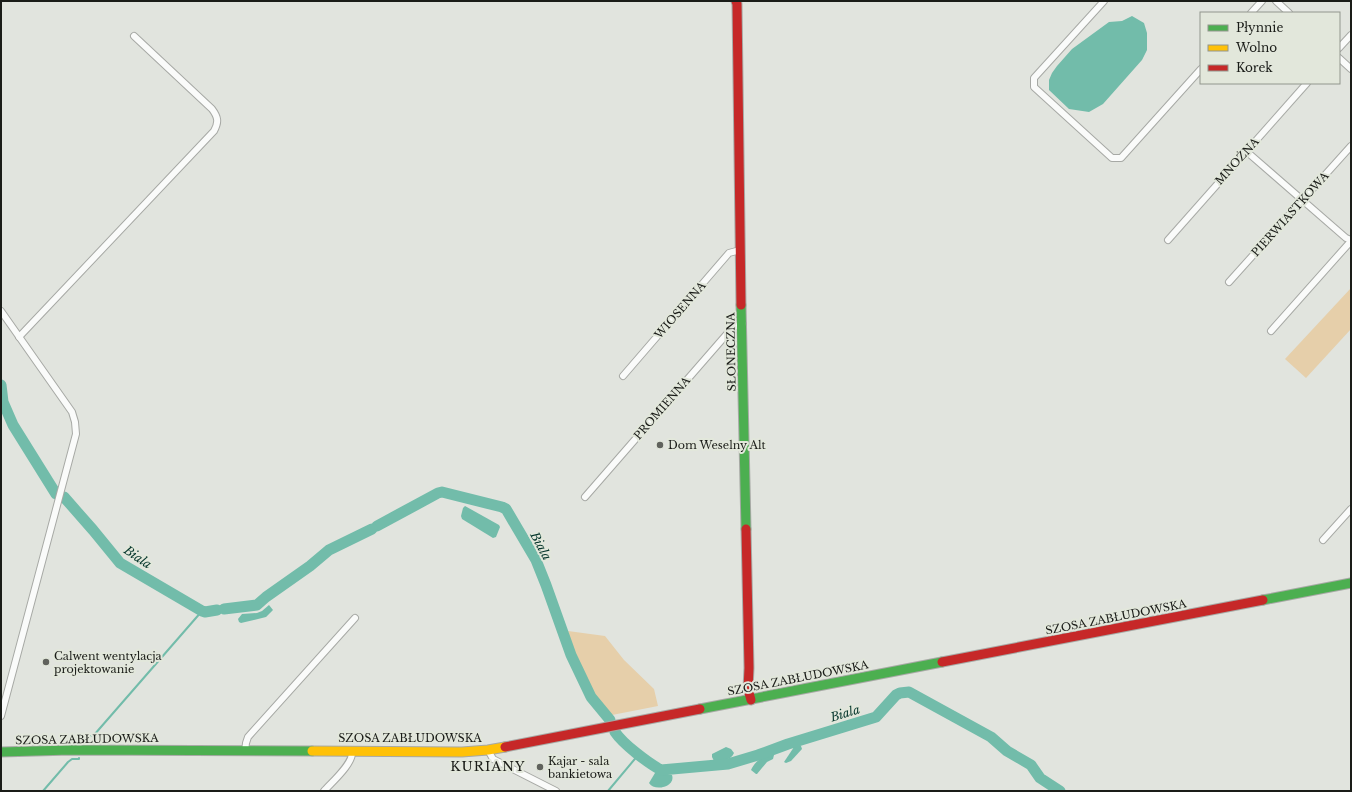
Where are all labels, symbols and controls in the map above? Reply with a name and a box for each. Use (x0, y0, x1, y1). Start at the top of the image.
legend (1200, 12, 1340, 84)
text: Płynnie (1236, 20, 1283, 35)
text: Wolno (1235, 40, 1277, 55)
text: Korek (1236, 60, 1273, 75)
street label: MNOŻNA (1212, 134, 1262, 188)
street label: PIERWIASTKOWA (1248, 168, 1332, 259)
street label: WIOSENNA (651, 278, 709, 342)
street label: SŁONECZNA (723, 312, 739, 392)
street label: PROMIENNA (631, 373, 694, 442)
place label: Dom Weselny Alt (668, 438, 767, 452)
marker: Dom Weselny Alt (655, 440, 665, 450)
water label: Biala (527, 528, 555, 563)
water label: Biala (120, 542, 155, 572)
street label: SZOSA ZABŁUDOWSKA (1044, 596, 1188, 638)
place label: Calwent wentylacja projektowanie (54, 649, 163, 676)
marker: Calwent wentylacja projektowanie (41, 657, 51, 667)
street label: SZOSA ZABŁUDOWSKA (726, 657, 870, 699)
water label: Biala (827, 701, 862, 725)
street label: SZOSA ZABŁUDOWSKA (15, 731, 159, 747)
street label: SZOSA ZABŁUDOWSKA (338, 731, 482, 745)
place label: Kajar - sala bankietowa (547, 754, 613, 781)
district label: KURIANY (450, 758, 526, 775)
marker: Kajar - sala bankietowa (535, 762, 545, 772)

